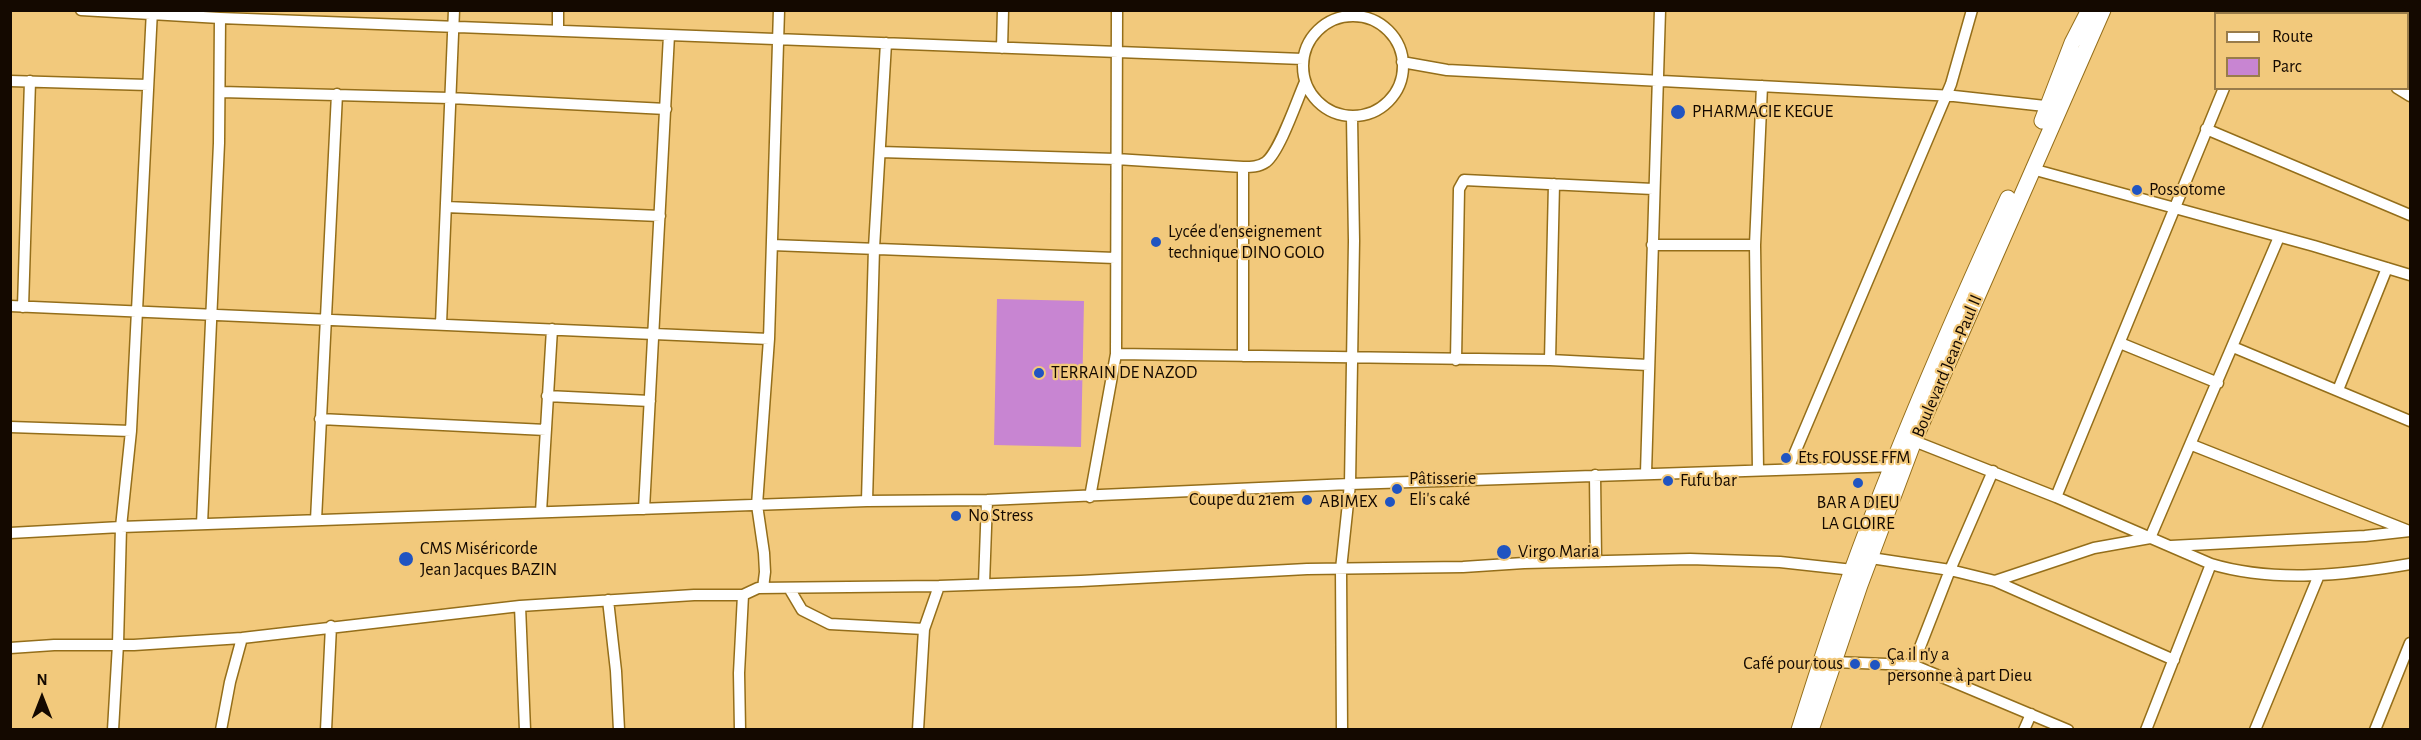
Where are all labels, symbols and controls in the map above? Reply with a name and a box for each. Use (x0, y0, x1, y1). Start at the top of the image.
legend (2214, 12, 2409, 90)
text: Route (2272, 28, 2313, 46)
text: Parc (2272, 58, 2302, 76)
place label: PHARMACIE KEGUE (1692, 101, 1833, 123)
marker: PHARMACIE KEGUE (1669, 103, 1687, 121)
place label: Possotome (2149, 179, 2225, 201)
marker: Possotome (2130, 183, 2144, 197)
place label: Lycée d'enseignement technique DINO GOLO (1168, 221, 1325, 264)
marker: Lycée d'enseignement technique DINO GOLO (1149, 235, 1163, 249)
street label: Boulevard Jean-Paul II (1907, 291, 1987, 441)
place label: TERRAIN DE NAZOD (1051, 362, 1198, 384)
marker: TERRAIN DE NAZOD (1032, 366, 1046, 380)
place label: Ets FOUSSE FFM (1798, 447, 1910, 469)
marker: Ets FOUSSE FFM (1779, 451, 1793, 465)
place label: Pâtisserie Eli's caké (1409, 468, 1476, 510)
place label: Fufu bar (1680, 470, 1737, 492)
marker: Fufu bar (1661, 474, 1675, 488)
marker: BAR A DIEU LA GLOIRE (1851, 476, 1865, 490)
marker: Pâtisserie Eli's caké (1390, 482, 1404, 496)
place label: Coupe du 21em (1189, 489, 1295, 511)
place label: ABIMEX (1320, 491, 1378, 513)
place label: BAR A DIEU LA GLOIRE (1817, 492, 1899, 534)
marker: Coupe du 21em (1300, 493, 1314, 507)
marker: ABIMEX (1383, 495, 1397, 509)
place label: No Stress (968, 505, 1033, 527)
marker: No Stress (949, 509, 963, 523)
place label: CMS Miséricorde Jean Jacques BAZIN (420, 538, 557, 580)
place label: Virgo Maria (1518, 541, 1600, 563)
marker: Virgo Maria (1495, 543, 1513, 561)
marker: CMS Miséricorde Jean Jacques BAZIN (397, 550, 415, 568)
place label: Ça il n'y a personne à part Dieu (1887, 644, 2032, 686)
place label: Café pour tous (1743, 653, 1843, 675)
marker: Café pour tous (1848, 657, 1862, 671)
marker: Ça il n'y a personne à part Dieu (1868, 658, 1882, 672)
north arrow (12, 668, 72, 728)
text: N (36, 672, 48, 688)

